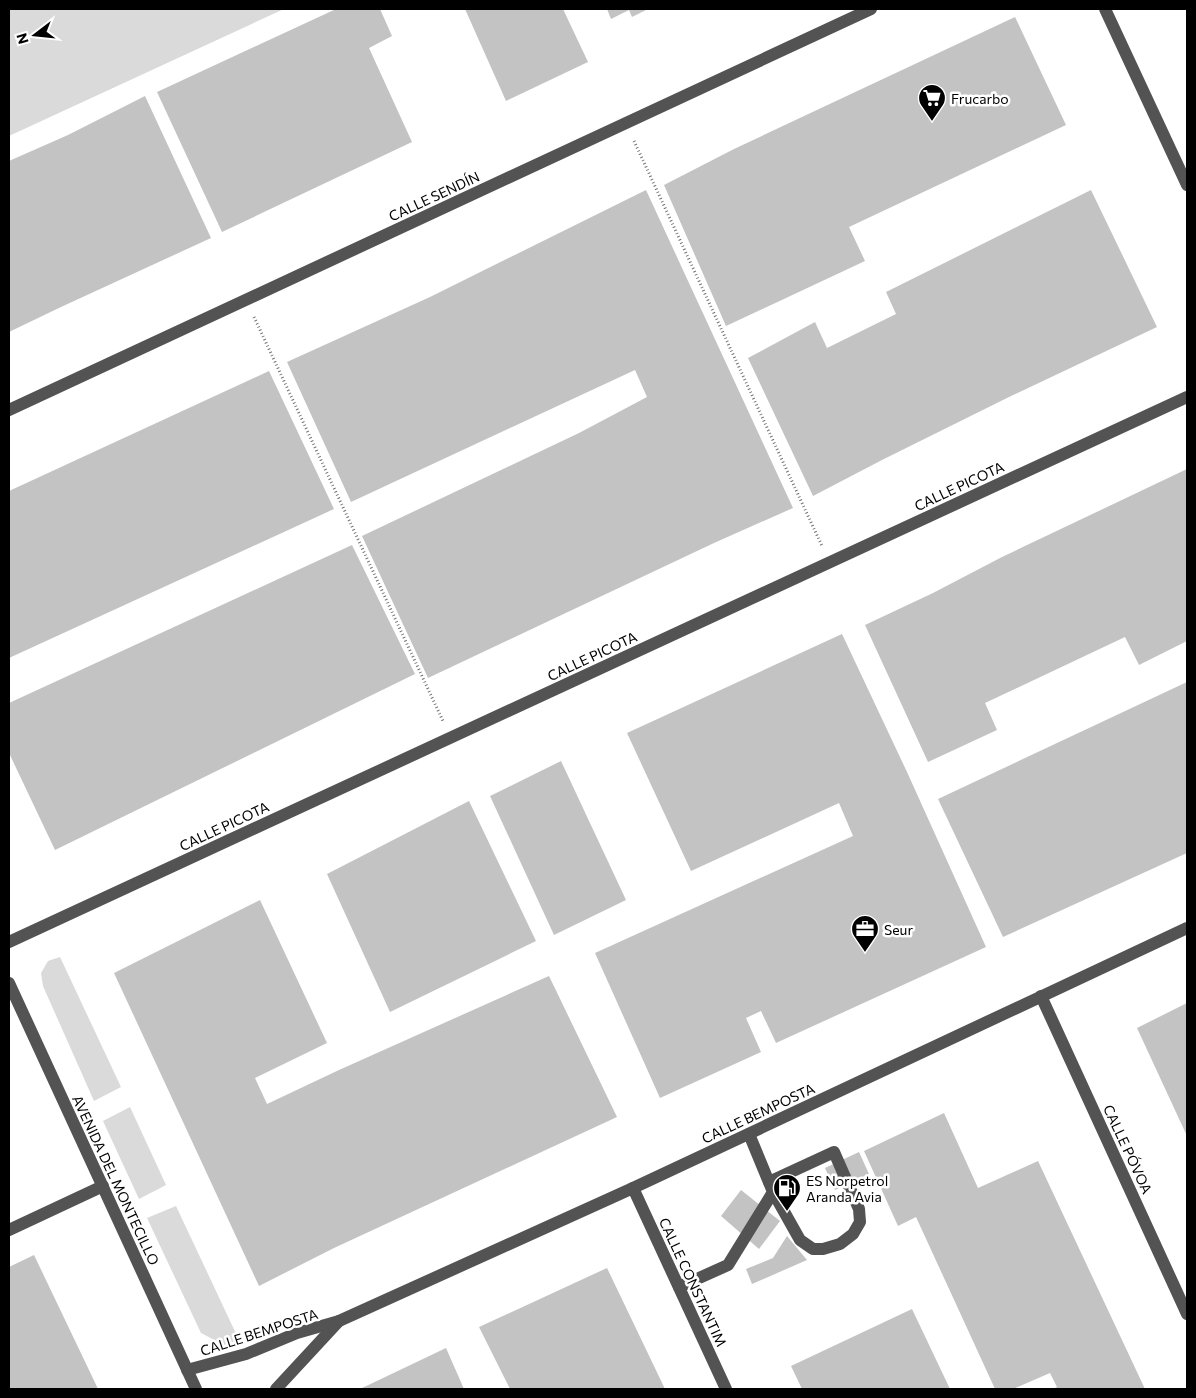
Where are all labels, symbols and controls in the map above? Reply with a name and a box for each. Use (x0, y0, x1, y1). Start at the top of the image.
north arrow (10, 10, 60, 60)
text: N (12, 31, 32, 46)
supermarket icon: Frucarbo (917, 83, 947, 122)
place label: Frucarbo (951, 90, 1009, 107)
street label: CALLE SENDÍN (386, 168, 482, 224)
street label: CALLE PICOTA (911, 458, 1007, 514)
street label: CALLE PICOTA (544, 628, 640, 684)
street label: CALLE PICOTA (176, 798, 272, 854)
office icon: Seur (850, 914, 880, 953)
place label: Seur (884, 921, 913, 938)
street label: CALLE BEMPOSTA (699, 1079, 817, 1147)
street label: AVENIDA DEL MONTECILLO (69, 1092, 163, 1268)
street label: CALLE PÓVOA (1100, 1102, 1156, 1196)
place label: ES Norpetrol Aranda Avia (806, 1172, 888, 1205)
fuel station icon: ES Norpetrol Aranda Avia (772, 1173, 802, 1212)
street label: CALLE CONSTANTIM (656, 1215, 730, 1349)
street label: CALLE BEMPOSTA (198, 1305, 320, 1359)

